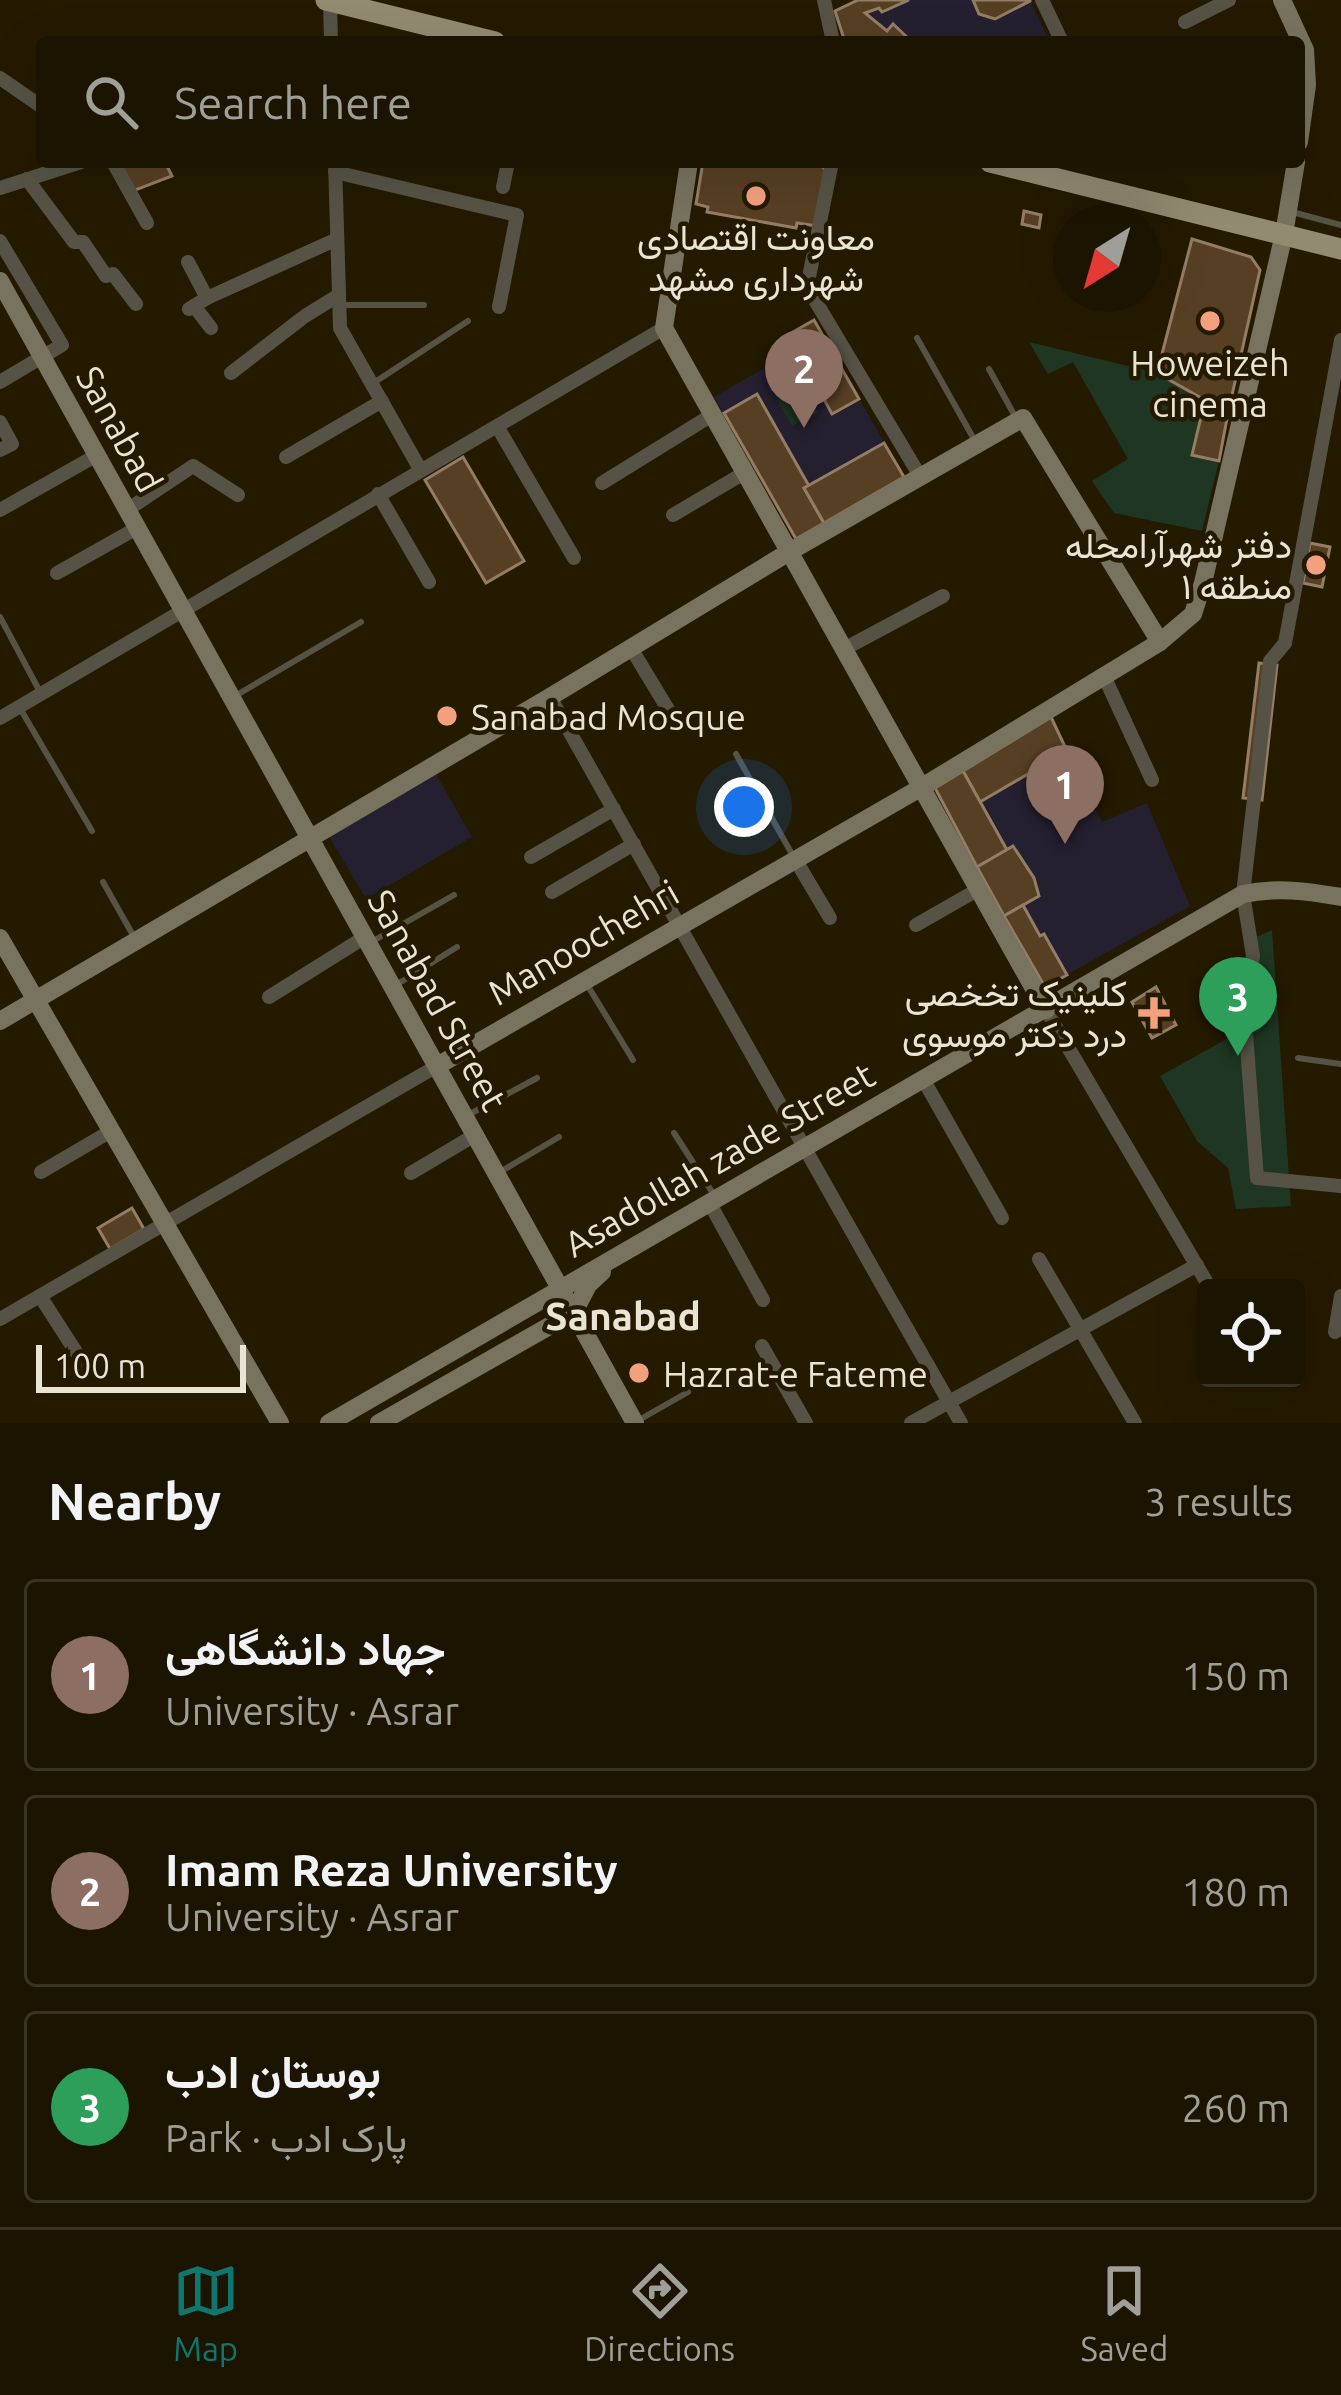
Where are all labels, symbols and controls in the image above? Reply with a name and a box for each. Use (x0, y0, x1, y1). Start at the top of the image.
search box (36, 36, 1305, 168)
icon: search (78, 69, 144, 135)
text: Search here (174, 77, 412, 128)
marker: معاونت اقتصادی شهرداری مشهد (743, 183, 769, 209)
north arrow (1053, 204, 1161, 312)
place label: معاونت اقتصادی شهرداری مشهد (637, 216, 875, 301)
marker: Howeizeh cinema (1197, 308, 1223, 334)
pin: 2 (765, 329, 843, 428)
place label: Howeizeh cinema (1130, 342, 1290, 424)
street label: Sanabad (69, 359, 171, 499)
place label: دفتر شهرآرامحله منطقه ۱ (1065, 524, 1292, 606)
marker: دفتر شهرآرامحله منطقه ۱ (1303, 552, 1329, 578)
place label: Sanabad Mosque (471, 696, 746, 737)
marker: Sanabad Mosque (434, 703, 460, 729)
pin: 1 (1026, 745, 1104, 844)
your location (714, 777, 774, 837)
street label: Manoochehri (481, 871, 685, 1013)
street label: Sanabad Street (360, 883, 516, 1117)
pin: 3 (1199, 957, 1277, 1056)
place label: کلینیک تخخصی درد دکتر موسوی (902, 972, 1127, 1057)
marker: کلینیک تخخصی درد دکتر موسوی (1138, 997, 1170, 1029)
street label: Asadollah zade Street (557, 1053, 881, 1265)
map controls (1197, 1279, 1305, 1387)
button: locate (1197, 1279, 1305, 1387)
district label: Sanabad (545, 1294, 701, 1337)
scale bar (36, 1339, 246, 1392)
text: 100 m (54, 1347, 146, 1384)
place label: Hazrat-e Fateme (663, 1353, 928, 1394)
marker: Hazrat-e Fateme (626, 1360, 652, 1386)
text: Nearby (48, 1472, 221, 1530)
text: 3 results (1144, 1480, 1293, 1523)
text: جهاد دانشگاهی (165, 1623, 446, 1674)
text: 1 (79, 1654, 101, 1697)
text: 150 m (1181, 1654, 1290, 1697)
text: University · Asrar (165, 1689, 459, 1732)
text: Imam Reza University (165, 1844, 618, 1895)
text: 2 (79, 1870, 101, 1913)
text: 180 m (1181, 1870, 1290, 1913)
text: University · Asrar (165, 1895, 459, 1938)
text: بوستان ادب (165, 2046, 381, 2097)
text: 3 (79, 2086, 101, 2129)
text: 260 m (1181, 2086, 1290, 2129)
text: Park · پارک ادب (165, 2116, 407, 2159)
tab: Map (173, 2258, 239, 2367)
tab: Directions (584, 2258, 735, 2367)
tab: Saved (1080, 2258, 1168, 2367)

